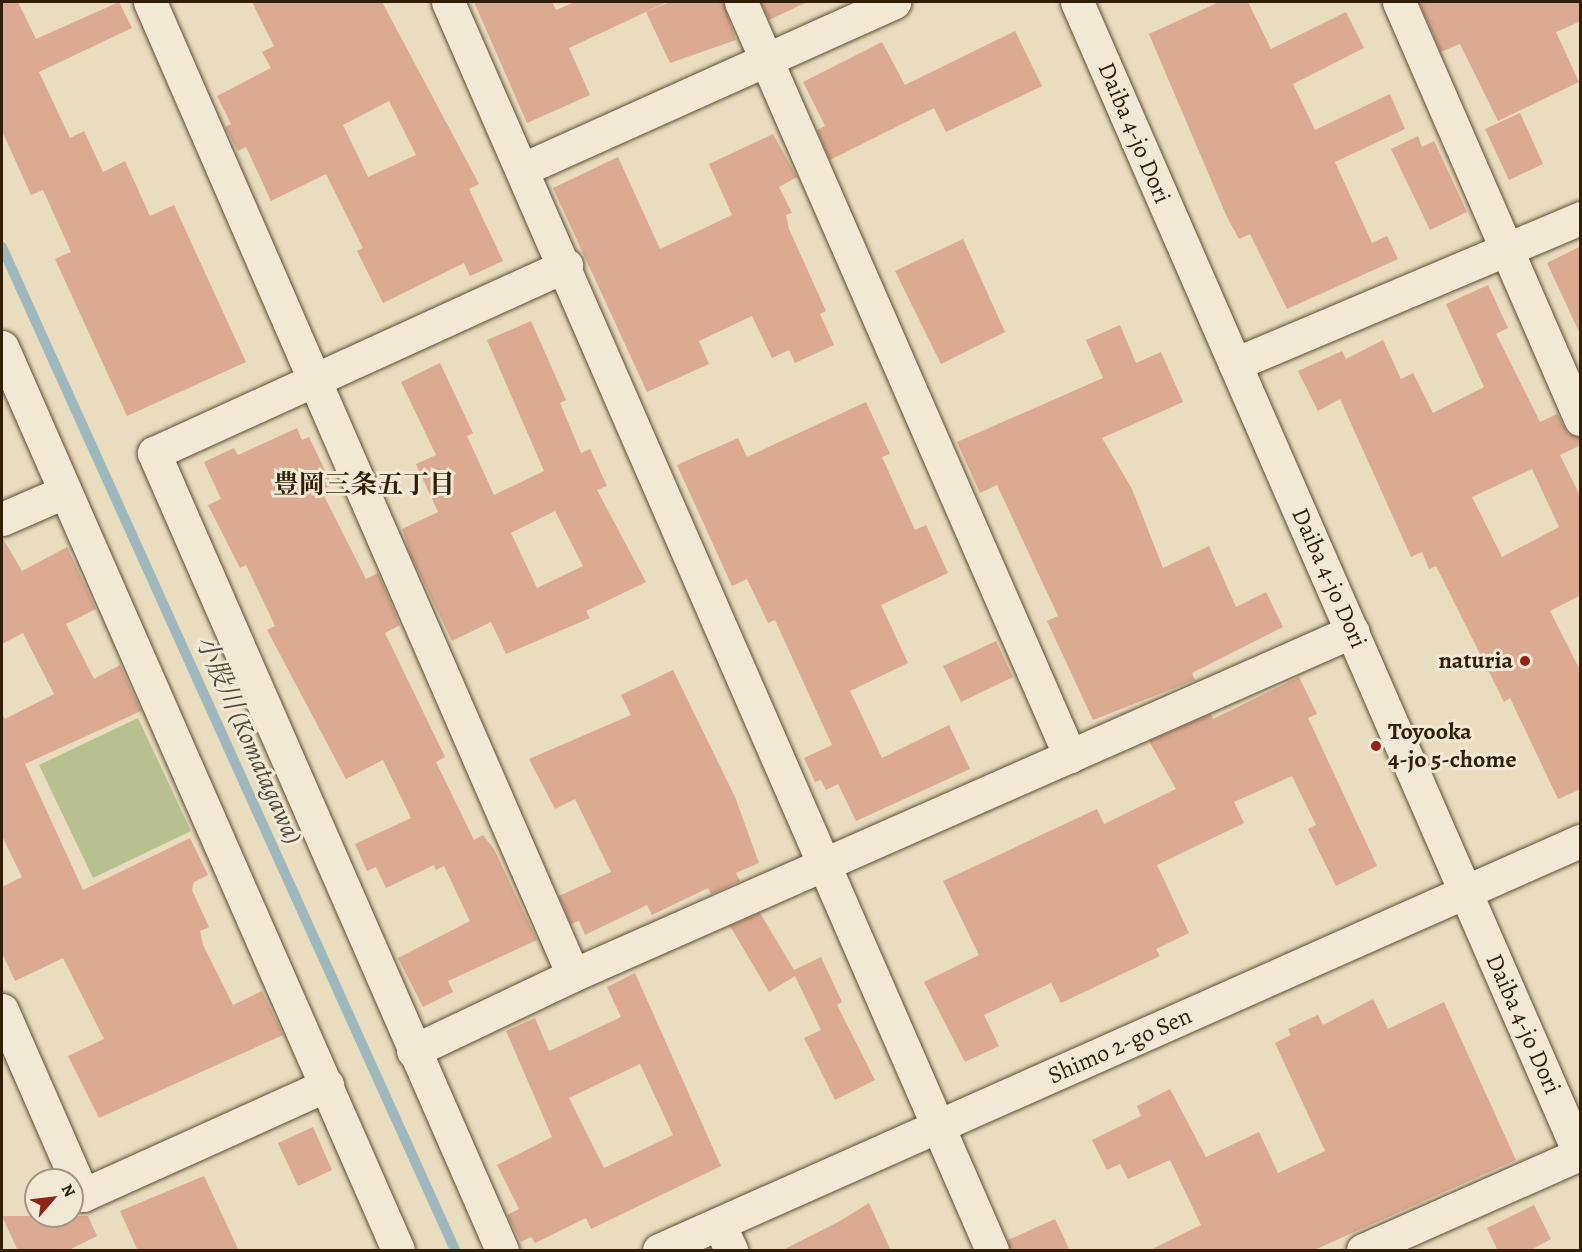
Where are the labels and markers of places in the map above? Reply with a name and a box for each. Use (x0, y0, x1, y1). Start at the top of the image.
place label: naturia (1438, 647, 1513, 675)
marker: naturia (1518, 654, 1532, 668)
place label: Toyooka 4-jo 5-chome (1388, 718, 1517, 774)
marker: Toyooka 4-jo 5-chome (1369, 739, 1383, 753)

